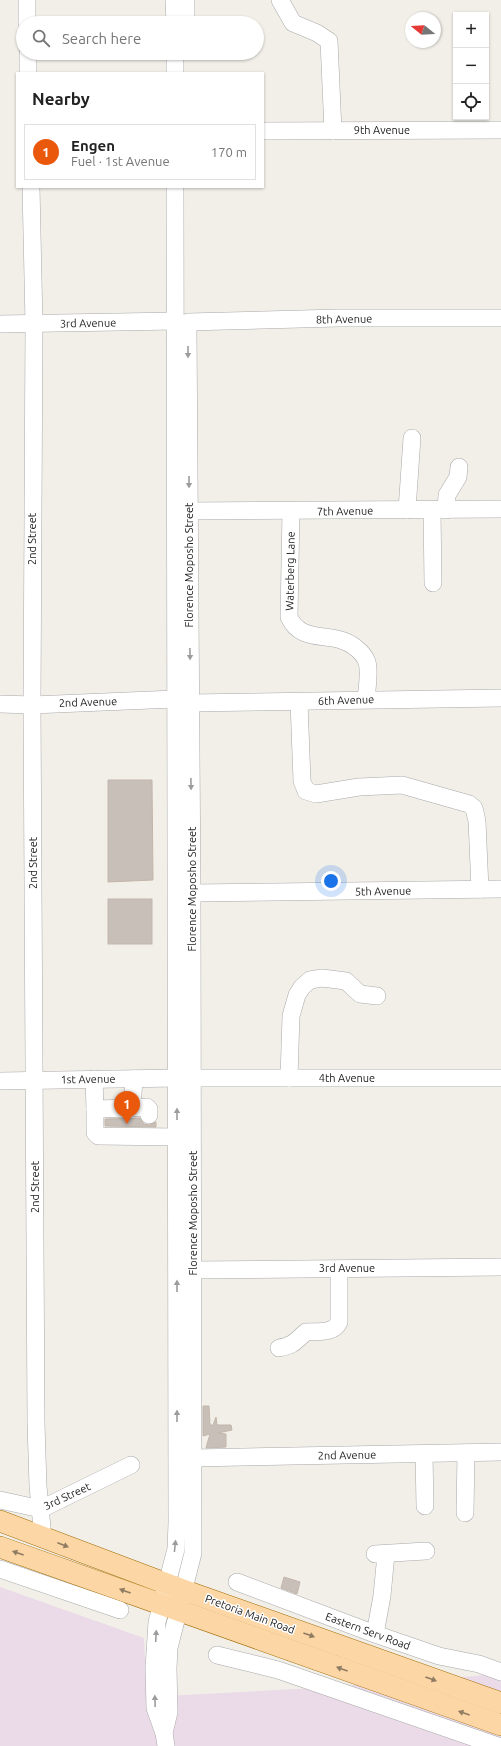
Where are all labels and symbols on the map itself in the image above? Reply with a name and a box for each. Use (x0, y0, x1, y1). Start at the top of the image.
north arrow (405, 12, 441, 48)
street label: 9th Avenue (354, 124, 410, 136)
street label: 8th Avenue (316, 313, 372, 325)
street label: 3rd Avenue (60, 317, 116, 329)
one-way arrow (185, 346, 191, 359)
one-way arrow (186, 476, 192, 489)
street label: Florence Moposho Street (183, 502, 195, 627)
street label: 7th Avenue (317, 505, 373, 517)
street label: 2nd Street (26, 512, 38, 565)
street label: Waterberg Lane (283, 531, 297, 611)
one-way arrow (187, 648, 193, 661)
street label: 6th Avenue (318, 693, 374, 707)
street label: 2nd Avenue (59, 695, 117, 709)
one-way arrow (188, 778, 194, 791)
street label: Florence Moposho Street (186, 826, 198, 951)
street label: 2nd Street (27, 836, 39, 889)
your location (321, 871, 341, 891)
street label: 5th Avenue (355, 885, 411, 897)
street label: 4th Avenue (319, 1072, 375, 1084)
street label: 1st Avenue (60, 1073, 116, 1085)
pin: 1 (114, 1091, 140, 1124)
one-way arrow (174, 1107, 180, 1120)
street label: Florence Moposho Street (187, 1150, 199, 1275)
street label: 2nd Street (29, 1160, 41, 1213)
street label: 3rd Avenue (319, 1262, 375, 1274)
one-way arrow (174, 1279, 180, 1292)
one-way arrow (174, 1409, 180, 1422)
street label: 2nd Avenue (318, 1448, 376, 1462)
street label: 3rd Street (42, 1480, 93, 1512)
one-way arrow (172, 1539, 179, 1552)
one-way arrow (57, 1543, 69, 1549)
one-way arrow (12, 1550, 24, 1556)
one-way arrow (119, 1587, 131, 1593)
street label: Pretoria Main Road (203, 1592, 297, 1636)
street label: Eastern Serv Road (324, 1610, 412, 1652)
one-way arrow (153, 1629, 159, 1642)
one-way arrow (303, 1632, 315, 1638)
one-way arrow (335, 1665, 347, 1671)
one-way arrow (426, 1676, 438, 1682)
one-way arrow (152, 1694, 158, 1707)
one-way arrow (458, 1709, 470, 1715)

